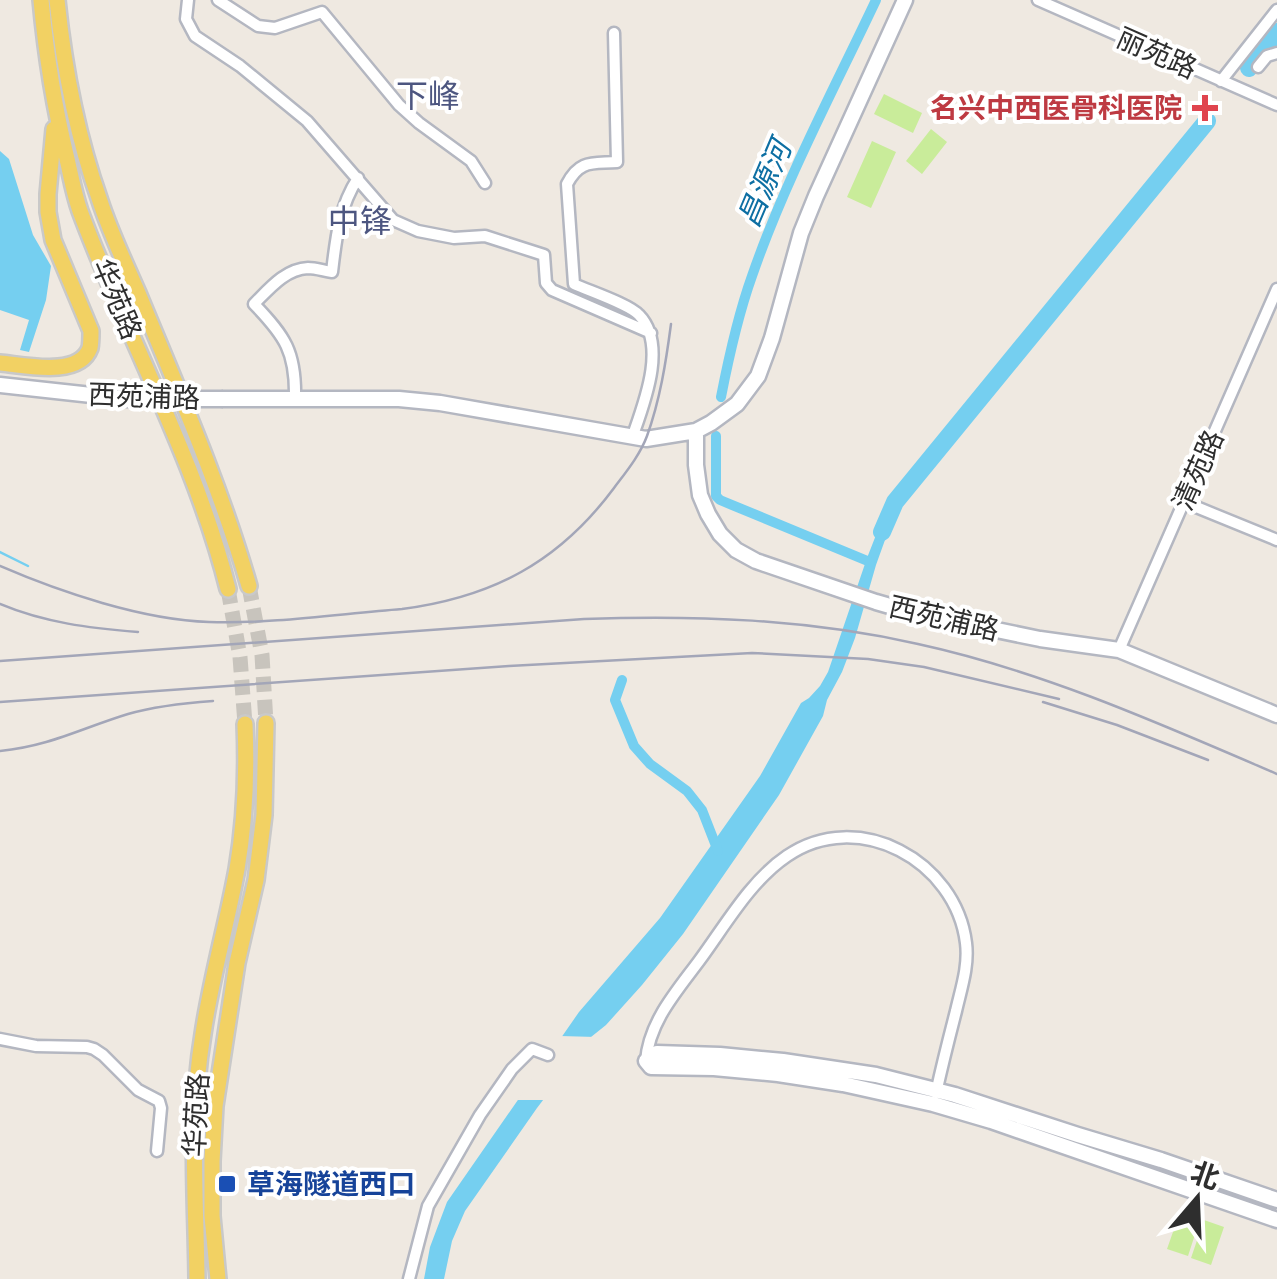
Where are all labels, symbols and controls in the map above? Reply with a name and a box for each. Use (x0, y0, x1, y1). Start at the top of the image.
street label: 丽苑路 (1112, 21, 1202, 86)
district label: 下峰 (396, 77, 460, 115)
place label: 名兴中西医骨科医院 (930, 92, 1182, 125)
marker: 名兴中西医骨科医院 (1192, 95, 1218, 121)
water label: 昌源河 (731, 131, 800, 232)
district label: 中锋 (328, 202, 392, 240)
street label: 华苑路 (85, 254, 148, 344)
street label: 西苑浦路 (87, 378, 201, 415)
street label: 清苑路 (1166, 425, 1231, 515)
street label: 西苑浦路 (886, 590, 1002, 647)
street label: 华苑路 (178, 1072, 215, 1158)
north arrow (1147, 1149, 1247, 1249)
text: 北 (1186, 1156, 1224, 1196)
place label: 草海隧道西口 (247, 1168, 415, 1201)
marker: 草海隧道西口 (216, 1173, 238, 1195)

